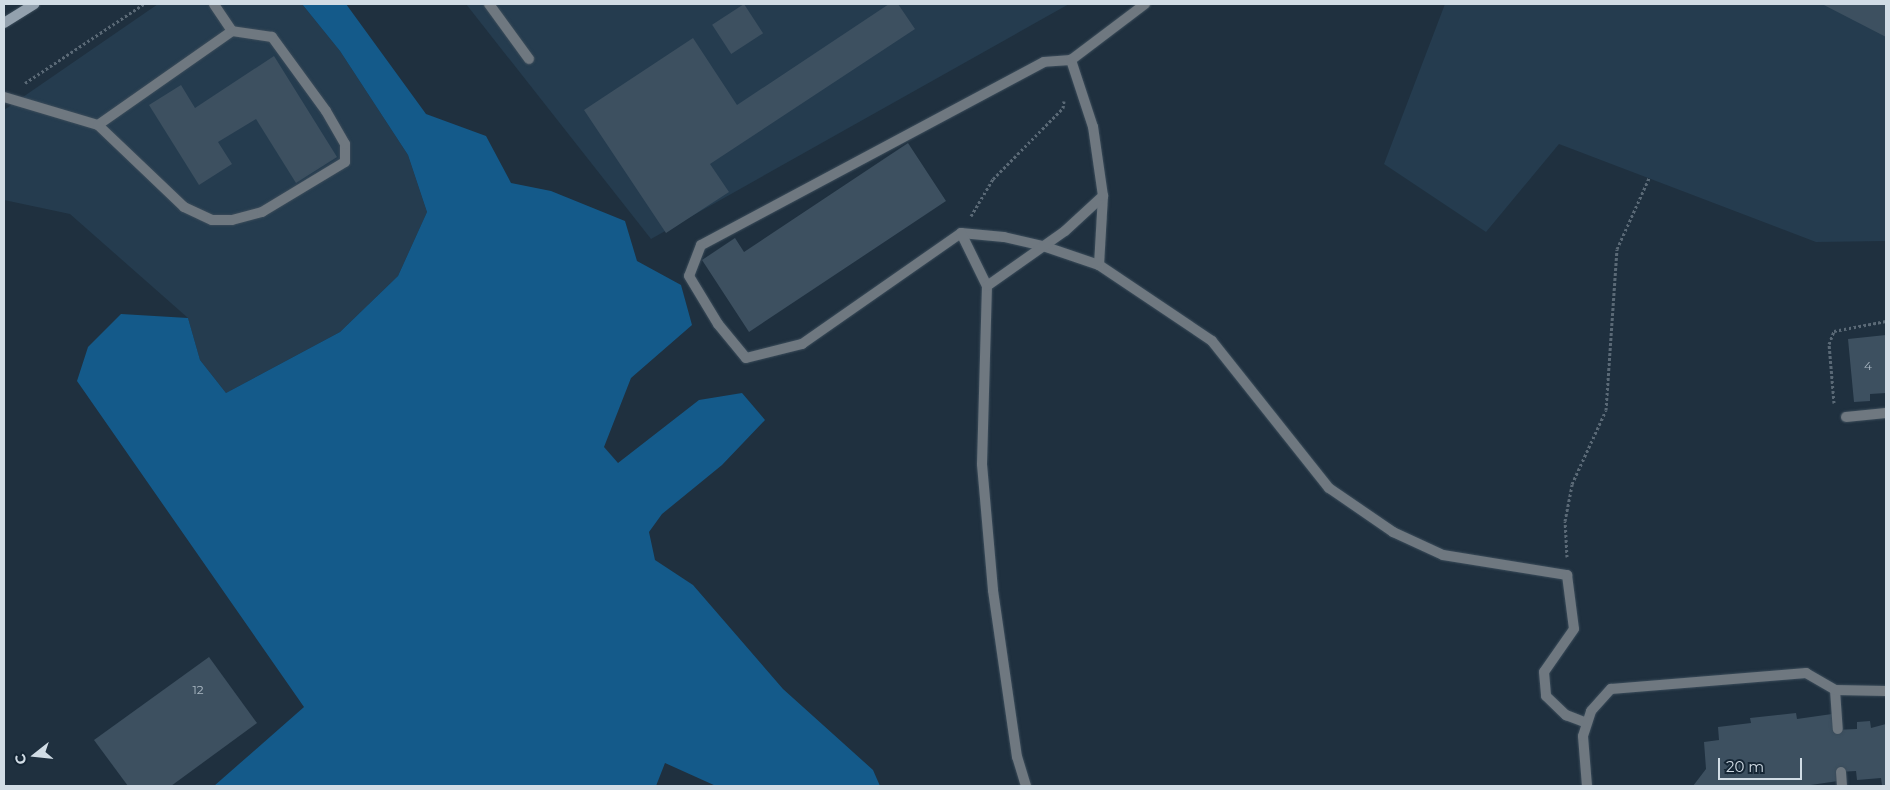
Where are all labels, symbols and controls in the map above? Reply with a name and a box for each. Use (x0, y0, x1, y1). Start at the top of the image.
house number: 4 (1864, 359, 1872, 373)
house number: 12 (192, 683, 204, 697)
north arrow (10, 730, 60, 780)
scale bar (1720, 748, 1804, 780)
text: С (11, 752, 31, 767)
text: 20 m (1726, 757, 1764, 776)

